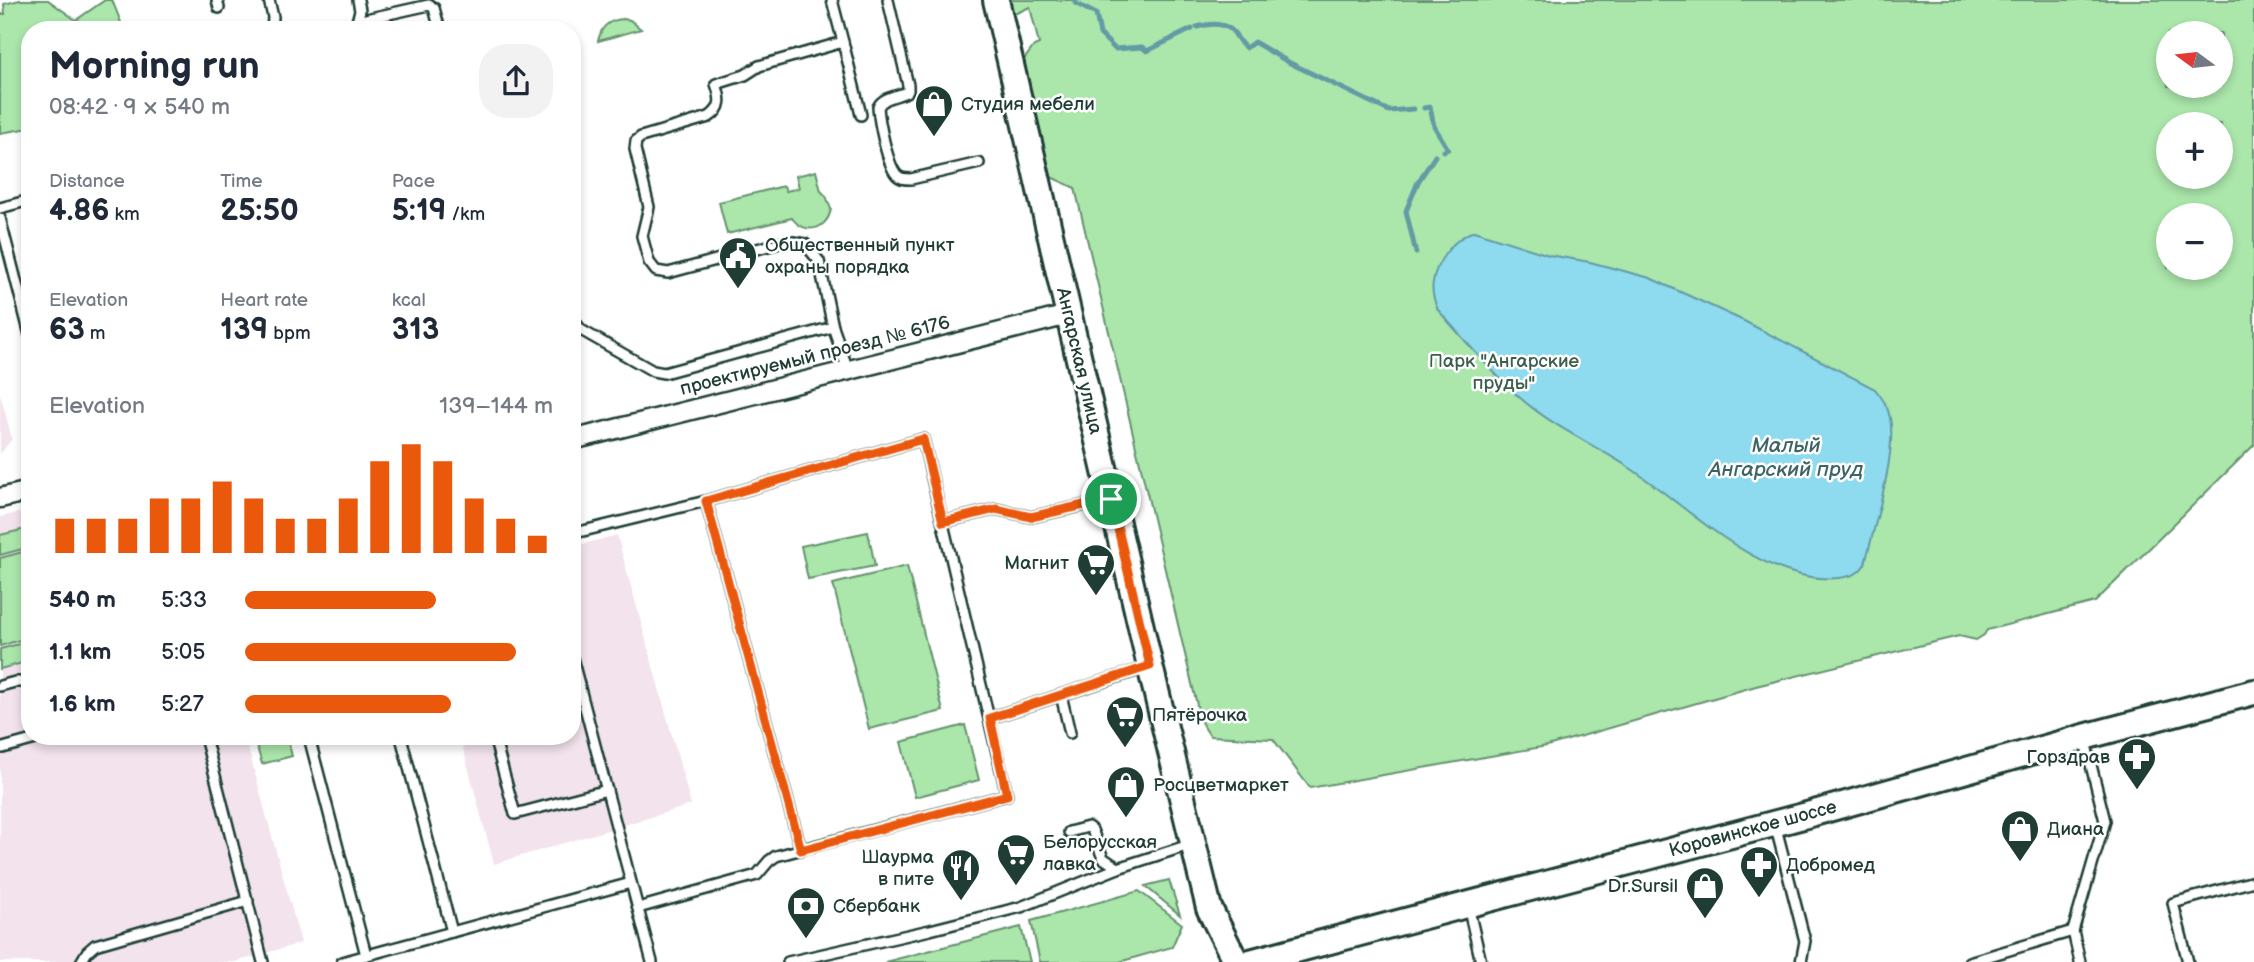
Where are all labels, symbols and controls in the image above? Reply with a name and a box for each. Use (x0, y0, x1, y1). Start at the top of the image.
north arrow (2156, 21, 2233, 98)
map controls (2156, 21, 2233, 280)
text: Morning run (49, 44, 260, 89)
button: share (479, 44, 553, 118)
shop icon: Студия мебели (913, 83, 955, 138)
text: 08:42 · 9 × 540 m (49, 93, 230, 121)
place label: Студия мебели (961, 93, 1095, 116)
button: + (2156, 112, 2233, 189)
text: Distance (49, 170, 125, 193)
text: Time (220, 170, 262, 193)
text: Pace (392, 170, 435, 193)
text: 4.86 (49, 193, 109, 229)
text: 25:50 (220, 193, 299, 229)
text: 5:19 (392, 193, 446, 229)
text: km (109, 203, 140, 226)
text: /km (446, 203, 485, 226)
button: − (2156, 203, 2233, 280)
place label: Общественный пункт охраны порядка (765, 234, 955, 279)
public building icon: Общественный пункт охраны порядка (717, 235, 759, 290)
street label: Ангарская улица (1051, 284, 1107, 437)
text: Elevation (49, 289, 128, 312)
text: Heart rate (220, 289, 308, 312)
text: kcal (392, 289, 426, 312)
street label: проектируемый проезд № 6176 (678, 311, 952, 401)
text: 63 (49, 312, 85, 348)
text: 139 (220, 312, 268, 348)
text: 313 (392, 312, 439, 348)
text: m (85, 322, 106, 345)
text: bpm (268, 322, 311, 345)
park label: Парк "Ангарские пруды" (1429, 350, 1580, 395)
text: Elevation (49, 392, 145, 420)
text: 139–144 m (439, 392, 553, 420)
water label: Малый Ангарский пруд (1707, 433, 1863, 482)
pin (1081, 469, 1141, 529)
icon: arrive (1092, 480, 1130, 518)
supermarket icon: Магнит (1075, 542, 1117, 597)
place label: Магнит (1004, 552, 1069, 575)
text: 540 m (49, 586, 116, 614)
text: 5:33 (161, 586, 207, 614)
text: 1.1 km (49, 638, 111, 666)
text: 5:05 (161, 638, 206, 666)
text: 1.6 km (49, 690, 116, 718)
text: 5:27 (161, 690, 204, 718)
supermarket icon: Пятёрочка (1104, 694, 1146, 749)
place label: Пятёрочка (1152, 704, 1247, 727)
pharmacy icon: Горздрав (2116, 736, 2158, 791)
place label: Горздрав (2026, 746, 2110, 769)
shop icon: Росцветмаркет (1105, 764, 1147, 819)
place label: Росцветмаркет (1153, 774, 1289, 797)
street label: Коровинское шоссе (1667, 795, 1840, 862)
shop icon: Диана (1999, 808, 2041, 863)
place label: Диана (2047, 818, 2104, 841)
place label: Белорусская лавка (1043, 831, 1157, 876)
supermarket icon: Белорусская лавка (995, 832, 1037, 887)
pharmacy icon: Добромед (1738, 844, 1780, 899)
place label: Шаурма в пите (861, 846, 934, 891)
restaurant icon: Шаурма в пите (940, 847, 982, 902)
place label: Добромед (1786, 854, 1876, 877)
shop icon: Dr.Sursil (1684, 865, 1726, 920)
place label: Dr.Sursil (1608, 875, 1678, 898)
bank icon: Сбербанк (785, 885, 827, 940)
place label: Сбербанк (833, 895, 920, 918)

